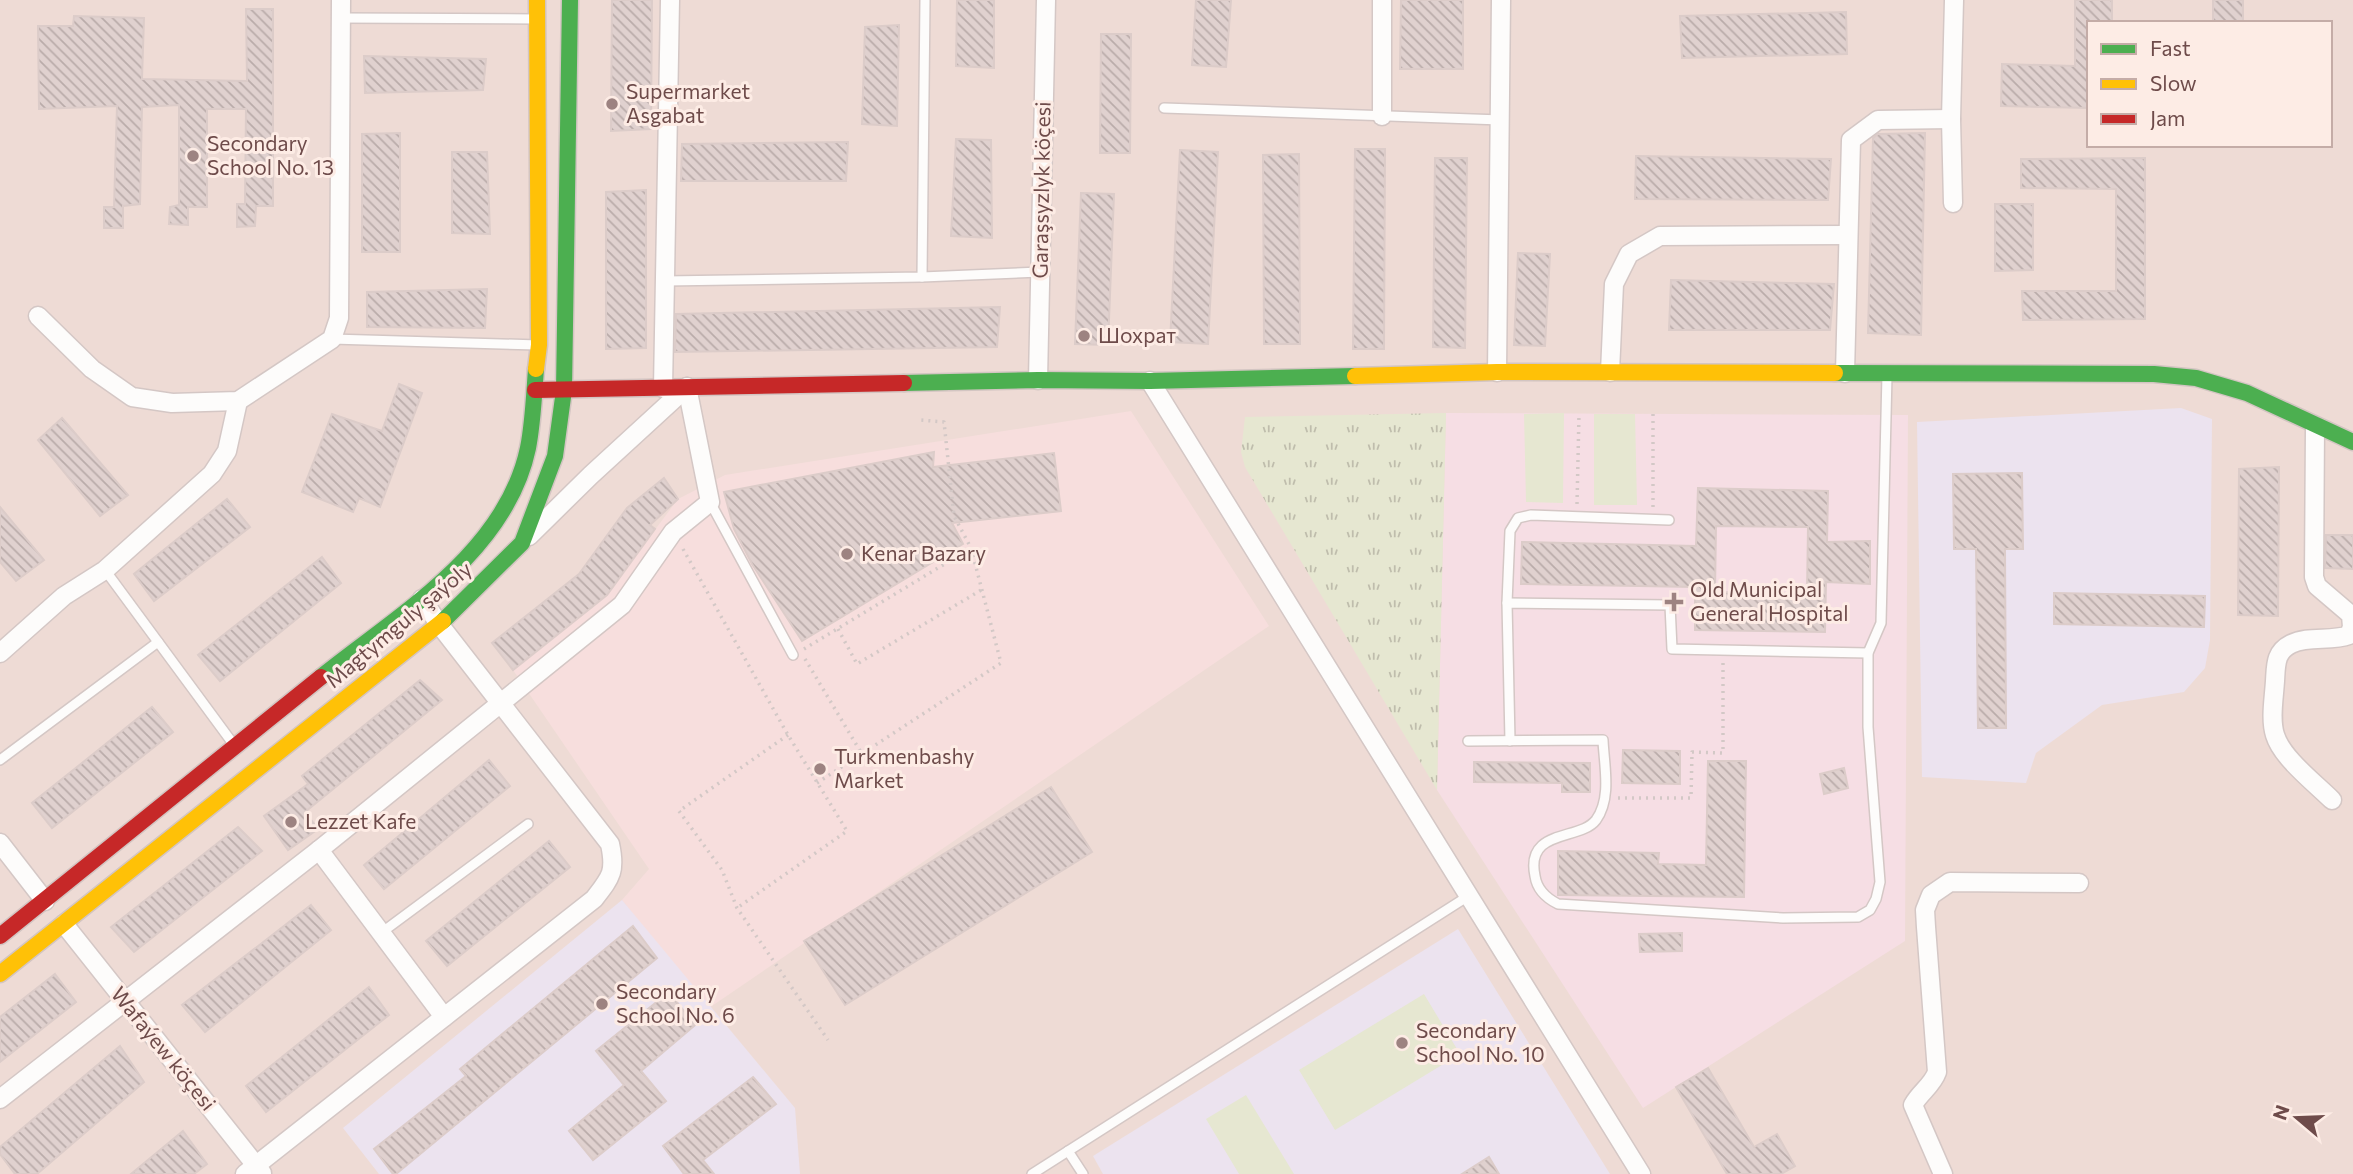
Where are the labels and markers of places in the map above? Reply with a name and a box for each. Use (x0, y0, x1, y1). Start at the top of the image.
place label: Supermarket Asgabat (626, 78, 750, 127)
marker: Supermarket Asgabat (604, 96, 620, 112)
place label: Secondary School No. 13 (207, 130, 334, 179)
marker: Secondary School No. 13 (185, 148, 201, 164)
place label: Шохрат (1098, 322, 1176, 347)
marker: Шохрат (1076, 328, 1092, 344)
place label: Kenar Bazary (861, 540, 986, 565)
marker: Kenar Bazary (839, 546, 855, 562)
place label: Old Municipal General Hospital (1690, 576, 1848, 625)
marker: Old Municipal General Hospital (1664, 592, 1684, 612)
place label: Turkmenbashy Market (834, 743, 974, 792)
marker: Turkmenbashy Market (812, 761, 828, 777)
place label: Lezzet Kafe (305, 808, 416, 833)
marker: Lezzet Kafe (283, 814, 299, 830)
place label: Secondary School No. 6 (616, 978, 735, 1027)
marker: Secondary School No. 6 (594, 996, 610, 1012)
place label: Secondary School No. 10 (1416, 1017, 1545, 1066)
marker: Secondary School No. 10 (1394, 1035, 1410, 1051)

